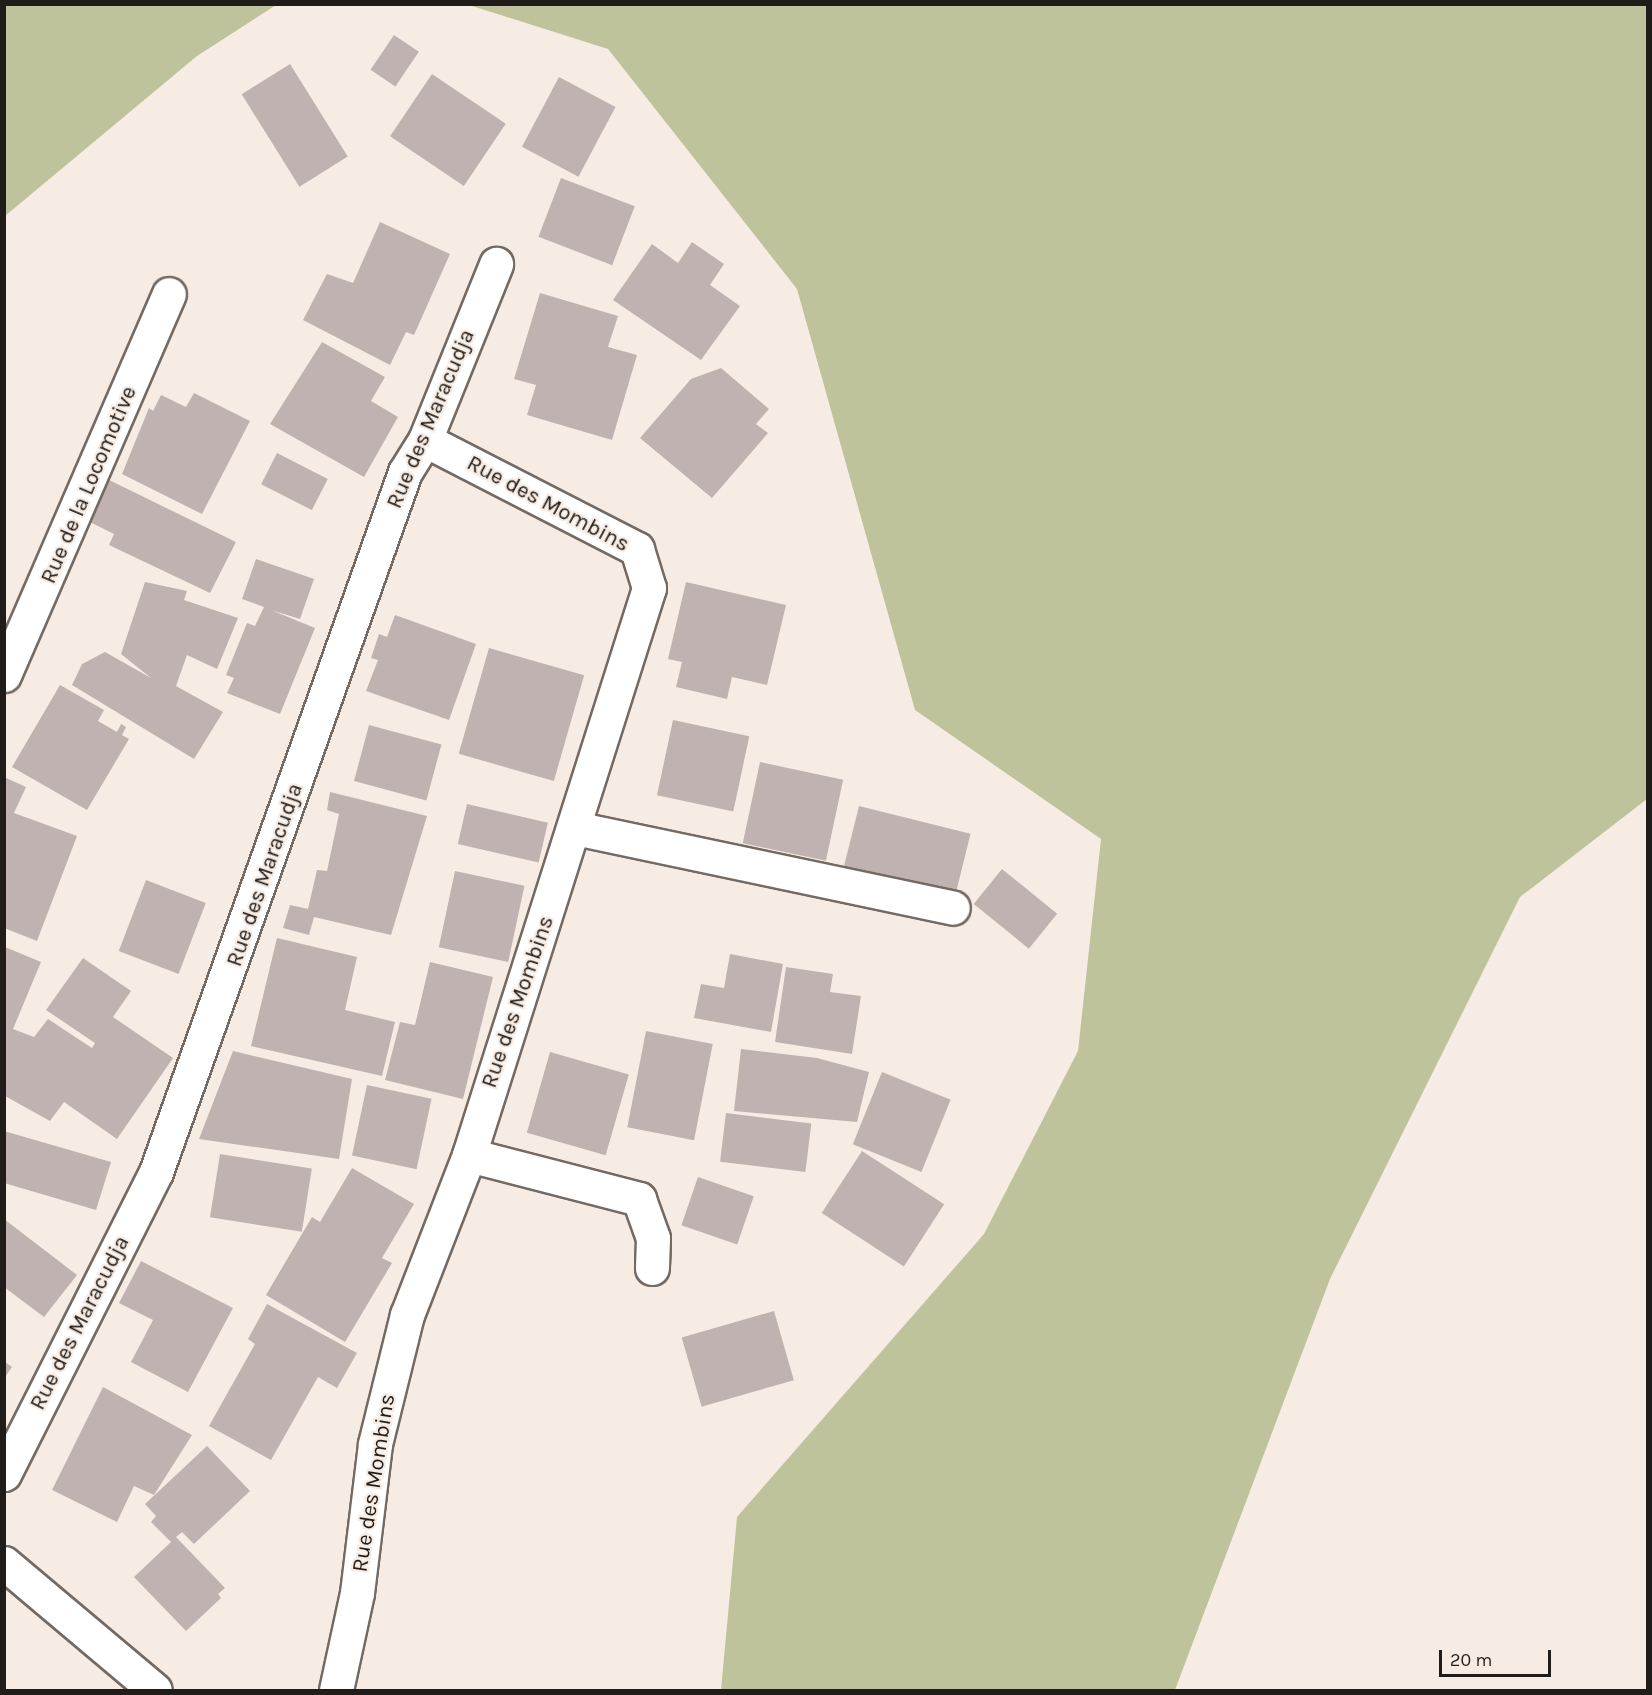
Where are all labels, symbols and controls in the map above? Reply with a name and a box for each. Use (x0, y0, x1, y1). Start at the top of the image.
street label: Rue des Maracudja (381, 325, 481, 513)
street label: Rue de la Locomotive (35, 382, 143, 588)
street label: Rue des Mombins (462, 450, 634, 558)
street label: Rue des Maracudja (221, 780, 309, 970)
street label: Rue des Mombins (476, 913, 560, 1091)
street label: Rue des Maracudja (25, 1231, 135, 1415)
street label: Rue des Mombins (347, 1392, 401, 1574)
scale bar (1442, 1638, 1554, 1676)
text: 20 m (1450, 1649, 1492, 1671)

